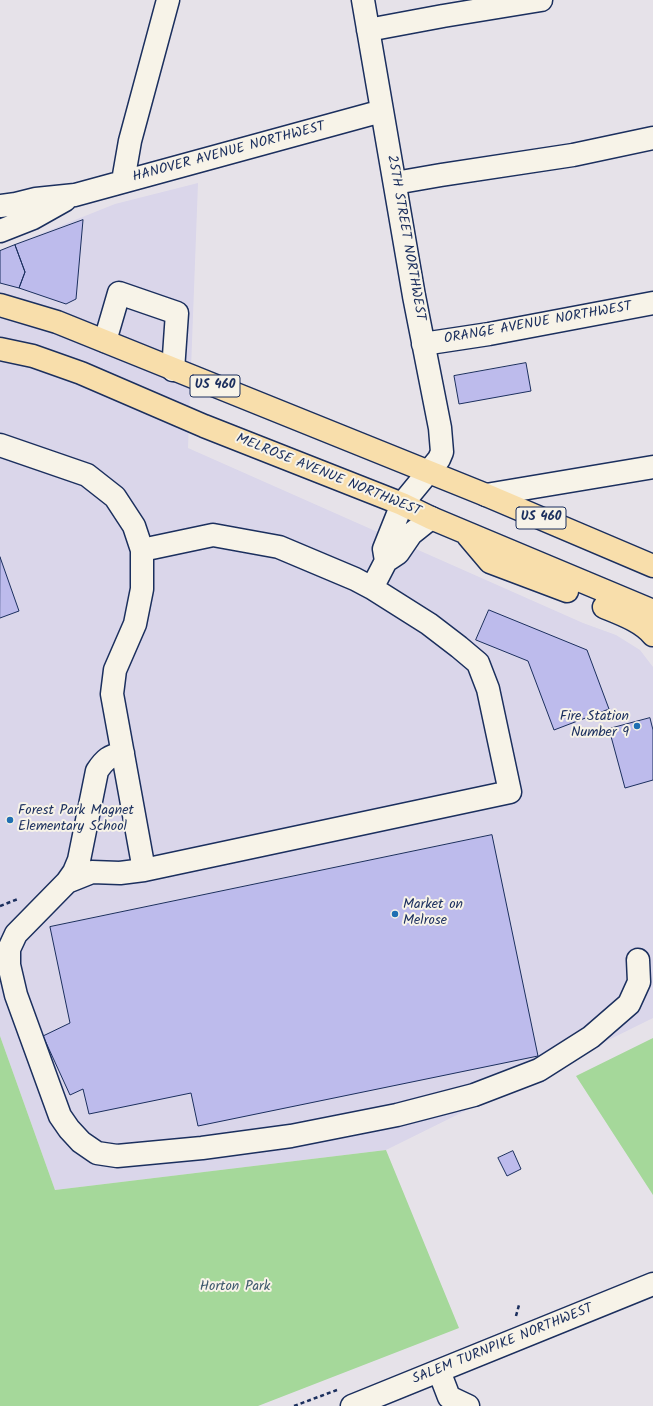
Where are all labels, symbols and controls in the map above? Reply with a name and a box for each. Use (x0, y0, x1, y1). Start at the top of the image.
street label: HANOVER AVENUE NORTHWEST (131, 119, 327, 187)
street label: 25TH STREET NORTHWEST (382, 154, 428, 322)
street label: ORANGE AVENUE NORTHWEST (443, 299, 633, 349)
road number: US 460 (190, 375, 240, 397)
street label: MELROSE AVENUE NORTHWEST (233, 431, 423, 521)
road number: US 460 (516, 507, 566, 529)
place label: Fire Station Number 9 (560, 710, 629, 742)
marker: Fire Station Number 9 (632, 721, 642, 731)
place label: Forest Park Magnet Elementary School (18, 804, 134, 836)
marker: Forest Park Magnet Elementary School (5, 815, 15, 825)
place label: Market on Melrose (403, 898, 463, 930)
marker: Market on Melrose (390, 909, 400, 919)
park label: Horton Park (200, 1280, 270, 1296)
street label: SALEM TURNPIKE NORTHWEST (410, 1301, 596, 1389)

